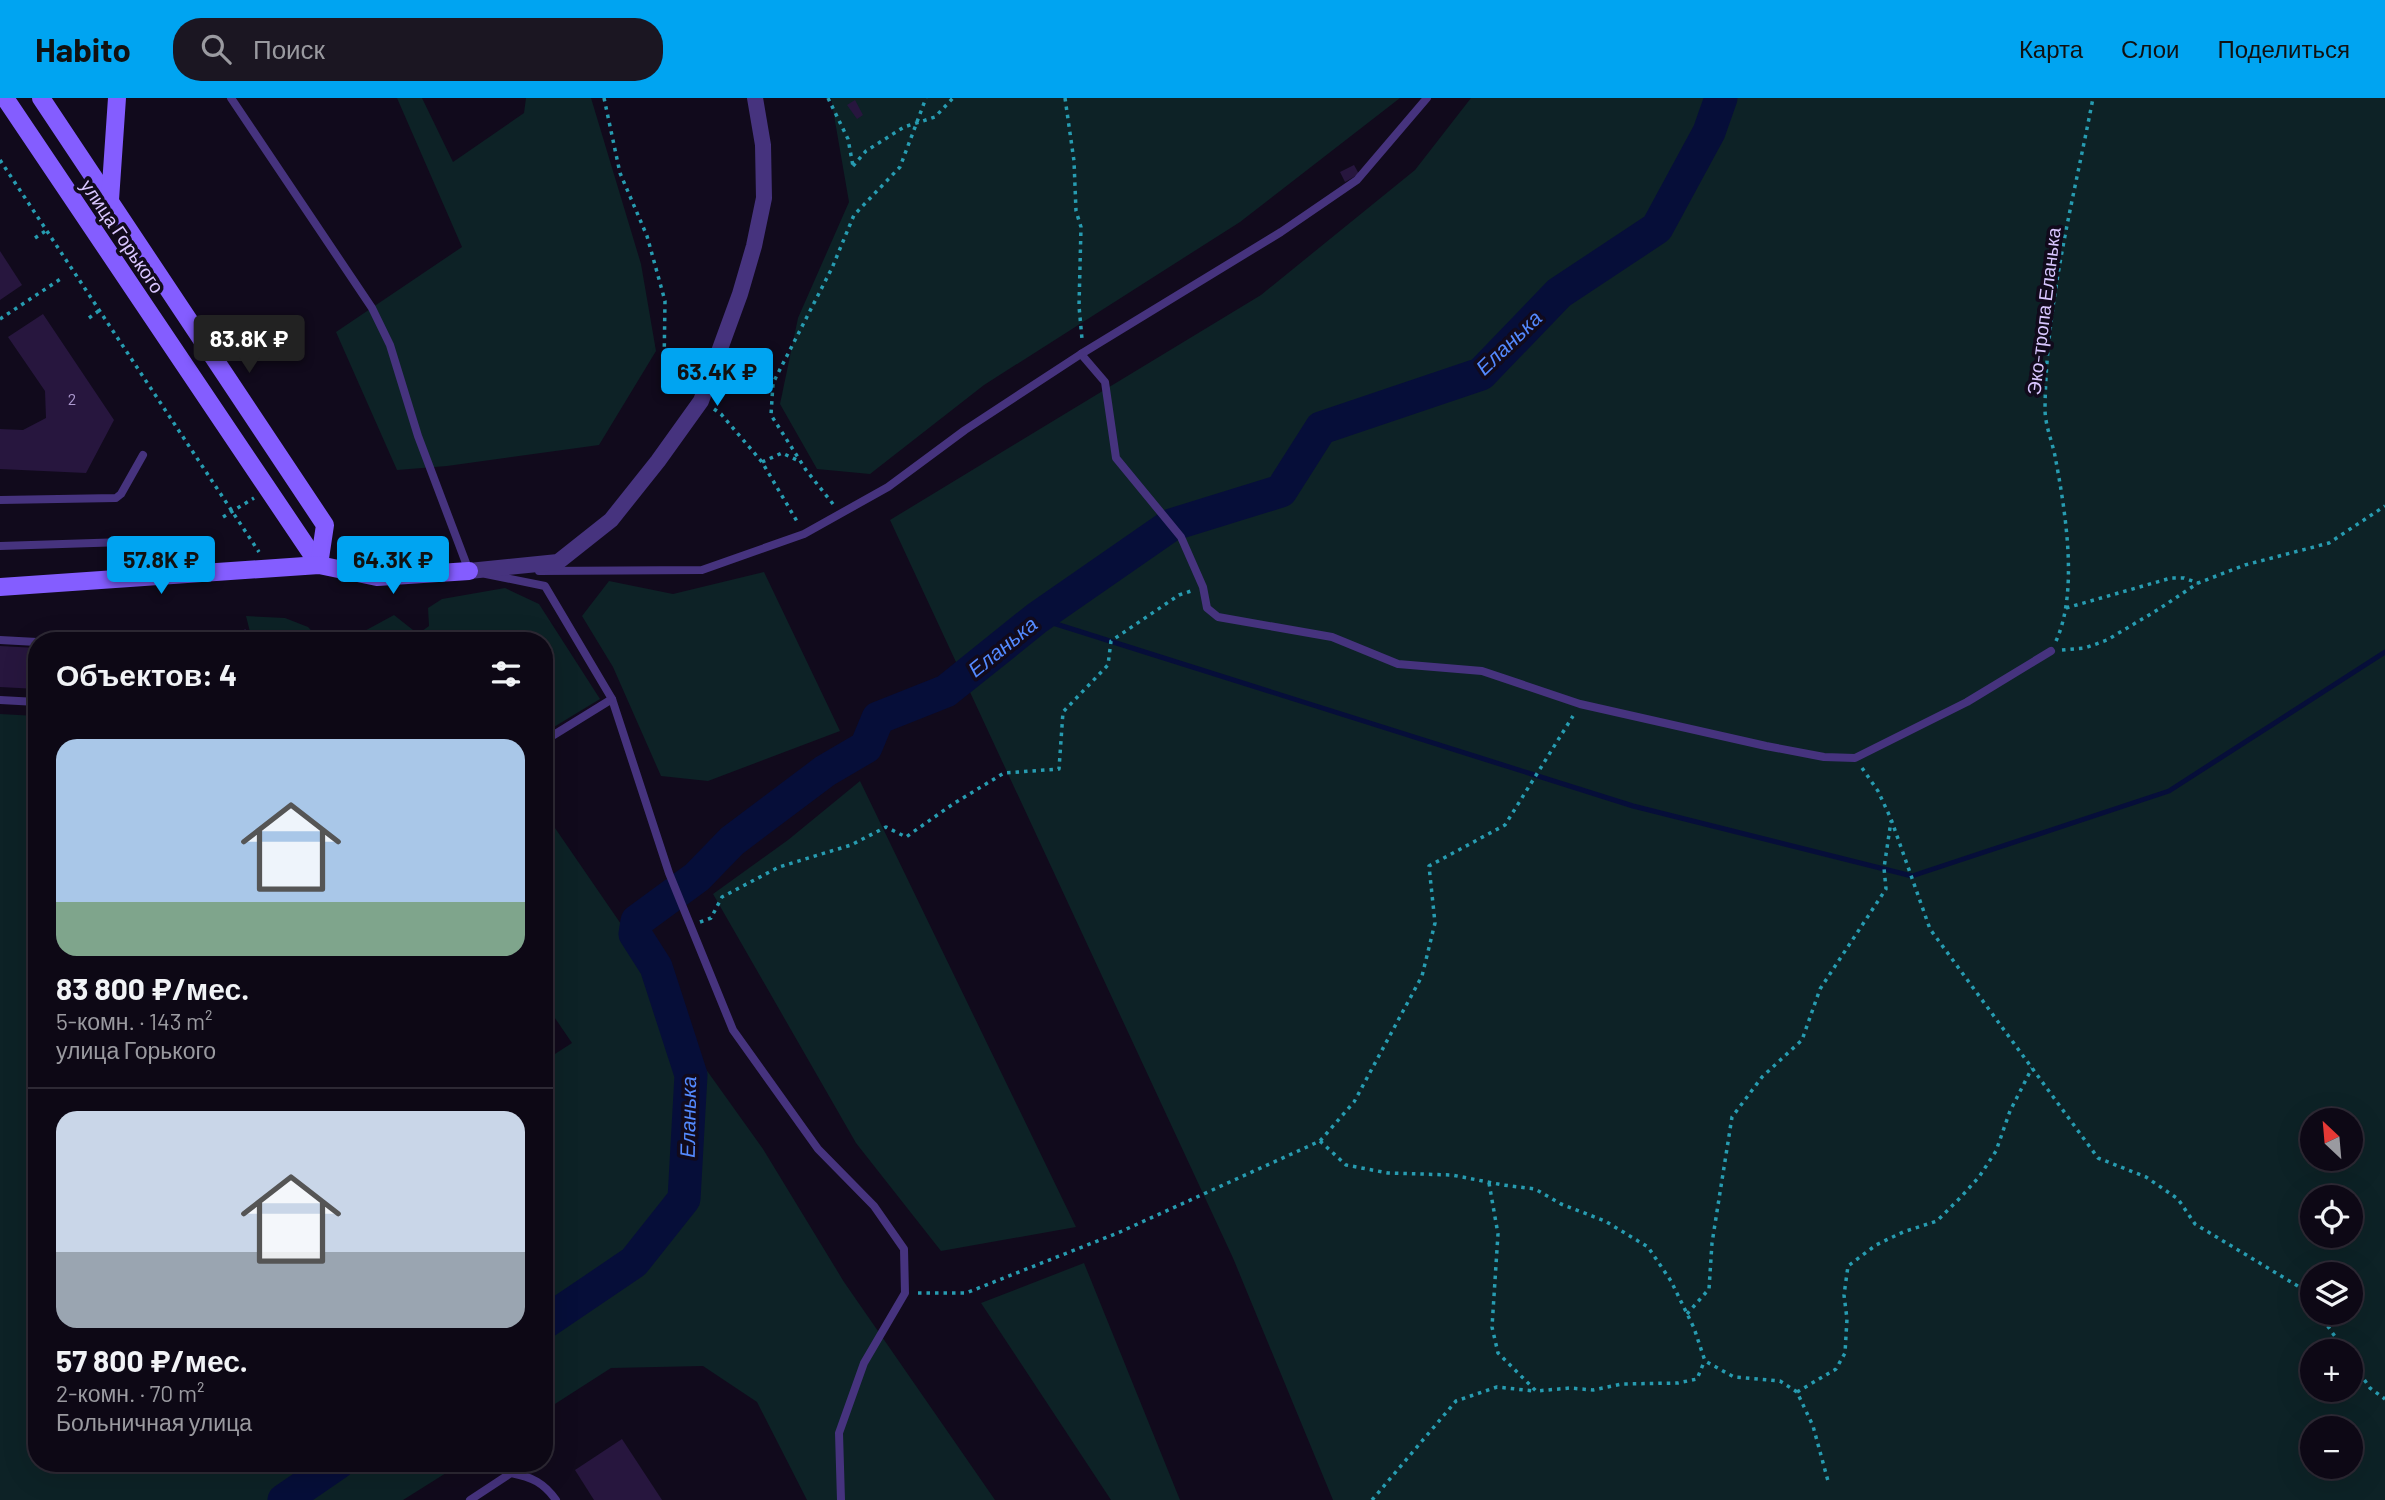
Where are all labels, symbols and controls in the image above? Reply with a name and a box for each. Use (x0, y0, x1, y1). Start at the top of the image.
search box (173, 18, 663, 81)
text: Habito (35, 29, 131, 69)
icon: search (197, 30, 235, 68)
text: Поиск (253, 33, 325, 64)
text: Карта (2019, 34, 2083, 63)
text: Слои (2121, 34, 2179, 63)
text: Поделиться (2217, 34, 2350, 63)
street label: улица Горького (76, 175, 170, 297)
street label: Эко-тропа Еланька (2021, 225, 2065, 396)
water label: Еланька (1470, 305, 1546, 379)
pin: 83.8K ₽ (184, 316, 314, 375)
text: 83.8K ₽ (210, 324, 288, 352)
pin: 63.4K ₽ (652, 348, 782, 408)
text: 63.4K ₽ (677, 357, 757, 385)
house number: 2 (68, 389, 76, 408)
pin: 57.8K ₽ (96, 536, 226, 596)
pin: 64.3K ₽ (328, 536, 458, 596)
text: 57.8K ₽ (123, 545, 199, 573)
text: 64.3K ₽ (353, 545, 433, 573)
water label: Еланька (962, 611, 1042, 681)
icon: filters (487, 655, 525, 693)
text: Объектов: 4 (56, 656, 237, 692)
icon: home (228, 784, 354, 910)
text: 83 800 ₽/мес. (56, 970, 249, 1006)
text: 5-комн. · 143 m² (56, 1007, 213, 1035)
text: улица Горького (56, 1036, 216, 1064)
water label: Еланька (674, 1076, 700, 1158)
north arrow (2300, 1108, 2362, 1171)
map controls (2300, 1108, 2363, 1479)
icon: home (228, 1156, 354, 1282)
button: locate (2300, 1185, 2363, 1248)
button: layers (2300, 1262, 2363, 1325)
button: + (2300, 1339, 2363, 1402)
text: 57 800 ₽/мес. (56, 1342, 248, 1378)
text: 2-комн. · 70 m² (56, 1379, 204, 1407)
text: Больничная улица (56, 1408, 252, 1436)
button: − (2300, 1416, 2363, 1479)

